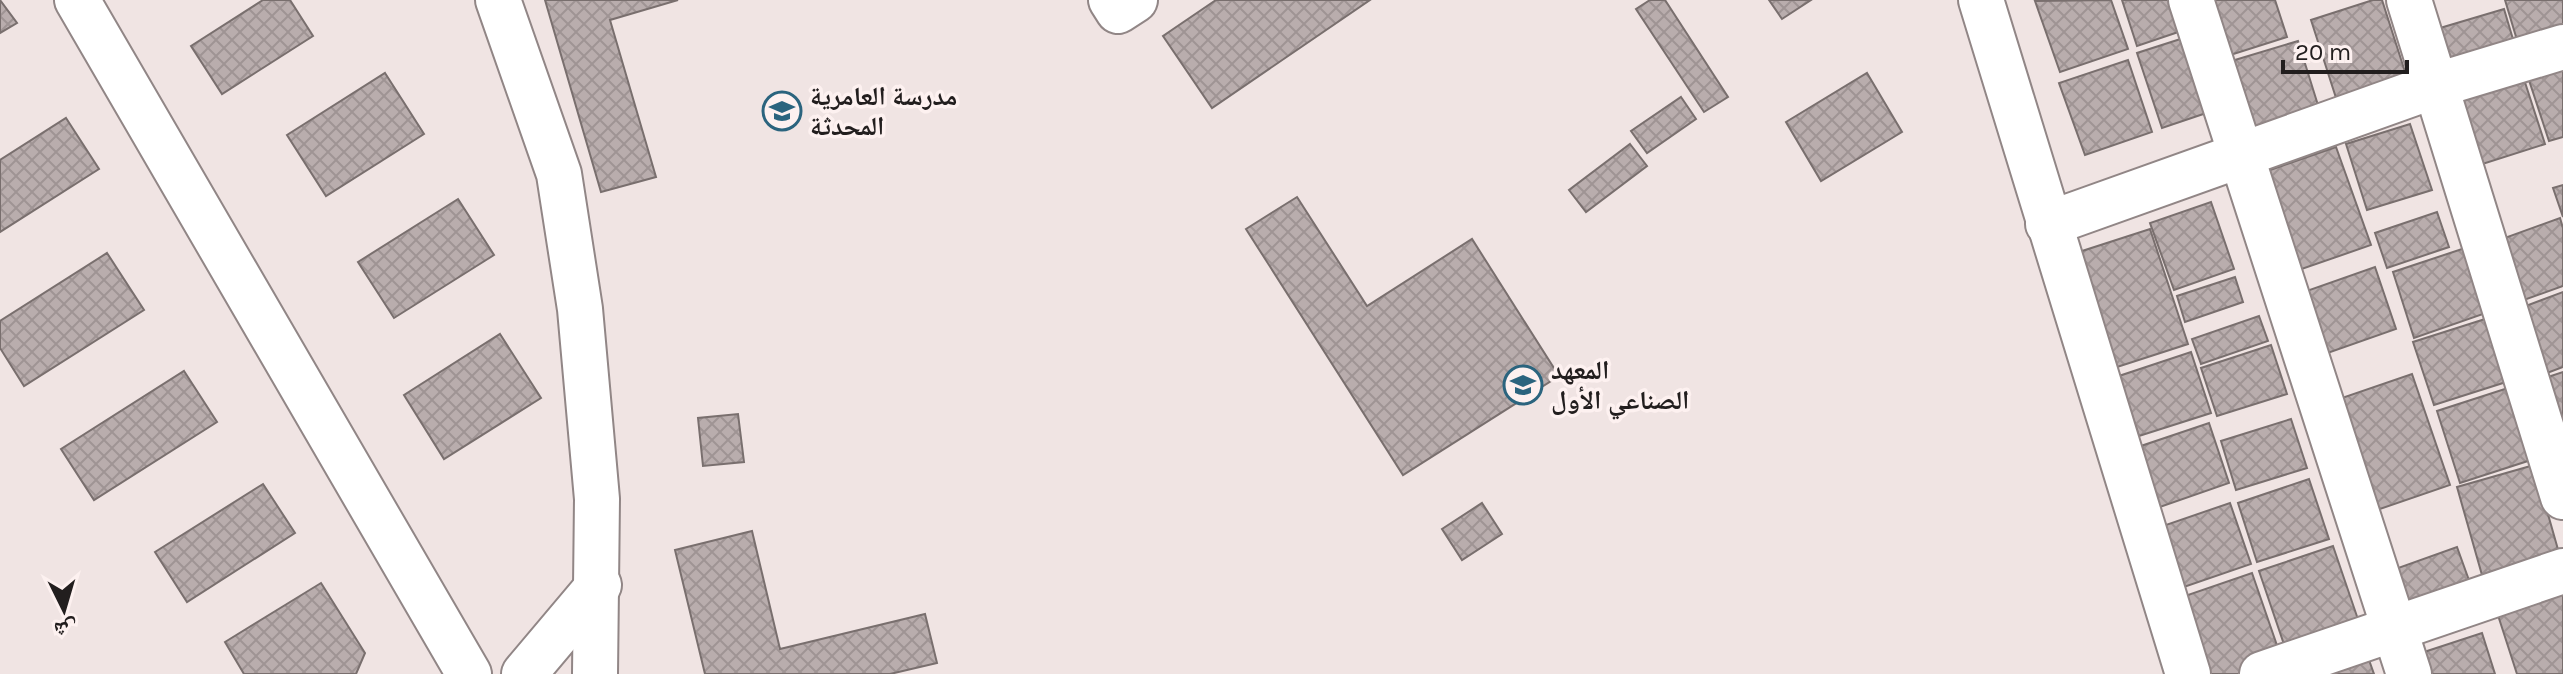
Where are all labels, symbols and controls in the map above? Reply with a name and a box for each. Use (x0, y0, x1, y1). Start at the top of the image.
scale bar (2283, 24, 2407, 74)
text: 20 m (2295, 38, 2351, 66)
place label: مدرسة العامرية المحدثة (810, 81, 957, 142)
school or university icon: مدرسة العامرية المحدثة (761, 90, 803, 132)
place label: المعهد الصناعي الأول (1551, 355, 1689, 420)
school or university icon: المعهد الصناعي الأول (1502, 364, 1544, 406)
north arrow (24, 570, 104, 650)
text: ش (53, 615, 78, 643)

